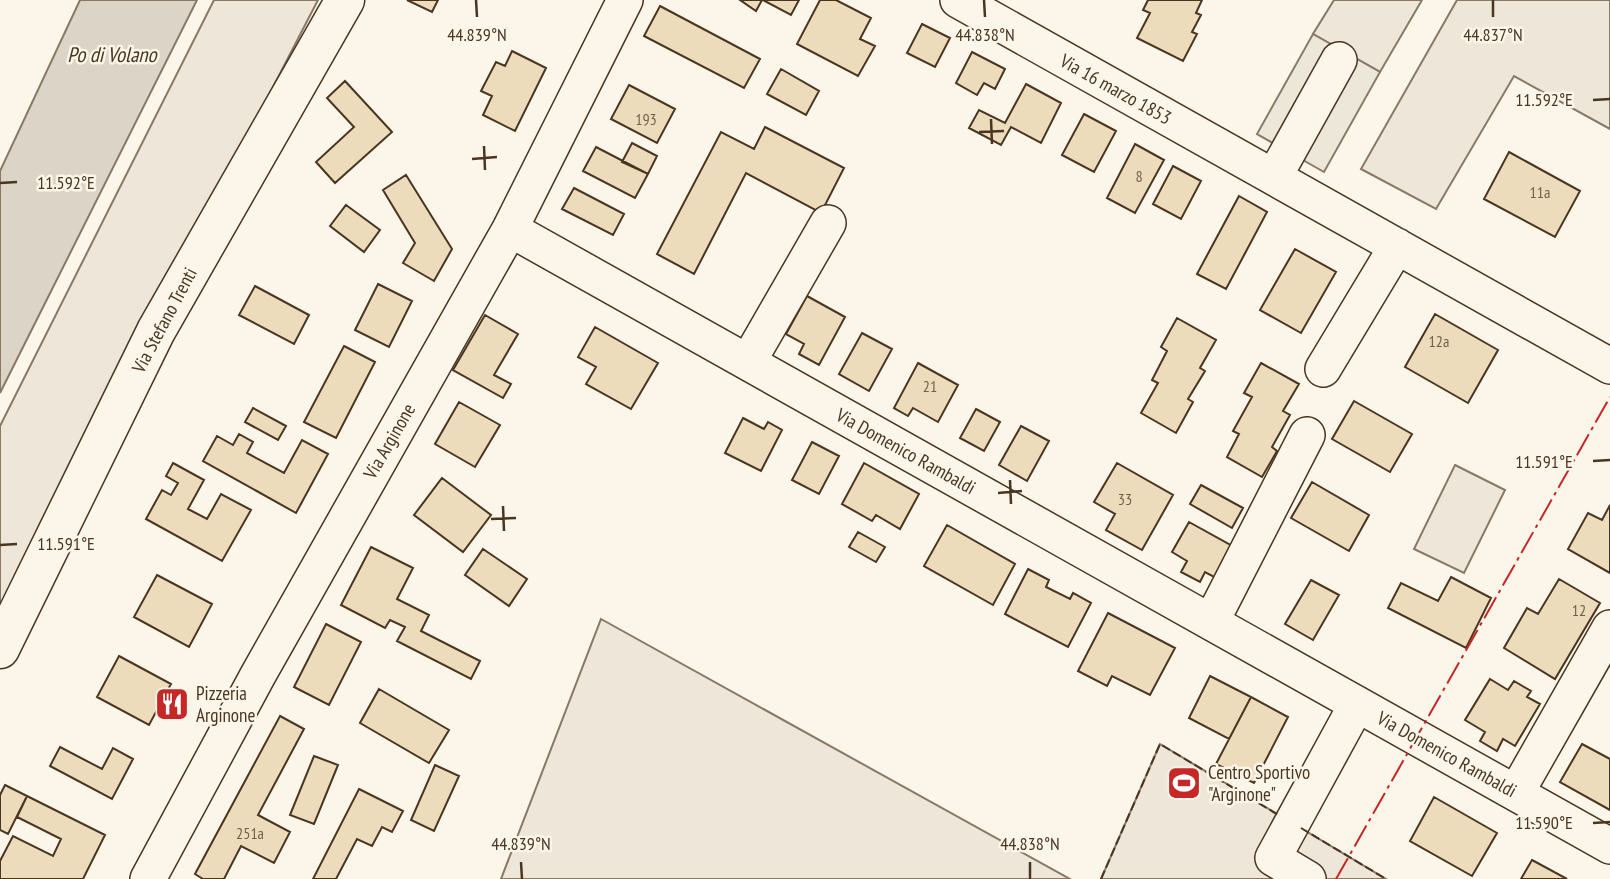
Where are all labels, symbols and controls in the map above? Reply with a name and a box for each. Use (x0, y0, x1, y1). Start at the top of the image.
text: 44.839°N (447, 23, 507, 46)
text: 44.838°N (955, 23, 1015, 46)
text: 44.837°N (1463, 23, 1523, 46)
water label: Po di Volano (67, 41, 159, 68)
street label: Via 16 marzo 1853 (1055, 48, 1176, 130)
text: 11.592°E (1515, 88, 1573, 111)
house number: 193 (635, 109, 657, 129)
house number: 8 (1135, 166, 1143, 186)
text: 11.592°E (37, 171, 95, 194)
house number: 11a (1530, 182, 1550, 202)
street label: Via Stefano Trenti (126, 263, 202, 378)
house number: 12a (1429, 331, 1449, 351)
house number: 21 (923, 376, 937, 396)
street label: Via Arginone (357, 399, 420, 484)
street label: Via Domenico Rambaldi (831, 402, 980, 499)
text: 11.591°E (1515, 450, 1573, 473)
house number: 33 (1118, 489, 1132, 509)
text: 11.591°E (37, 532, 95, 555)
house number: 12 (1572, 600, 1586, 620)
place label: Pizzeria Arginone (196, 681, 255, 727)
restaurant icon: Pizzeria Arginone (153, 685, 191, 723)
street label: Via Domenico Rambaldi (1372, 705, 1521, 802)
place label: Centro Sportivo "Arginone" (1208, 760, 1310, 806)
sports icon: Centro Sportivo "Arginone" (1165, 764, 1203, 802)
text: 11.590°E (1515, 811, 1573, 834)
house number: 251a (236, 823, 264, 843)
text: 44.839°N (491, 832, 551, 855)
text: 44.838°N (1000, 832, 1060, 855)

